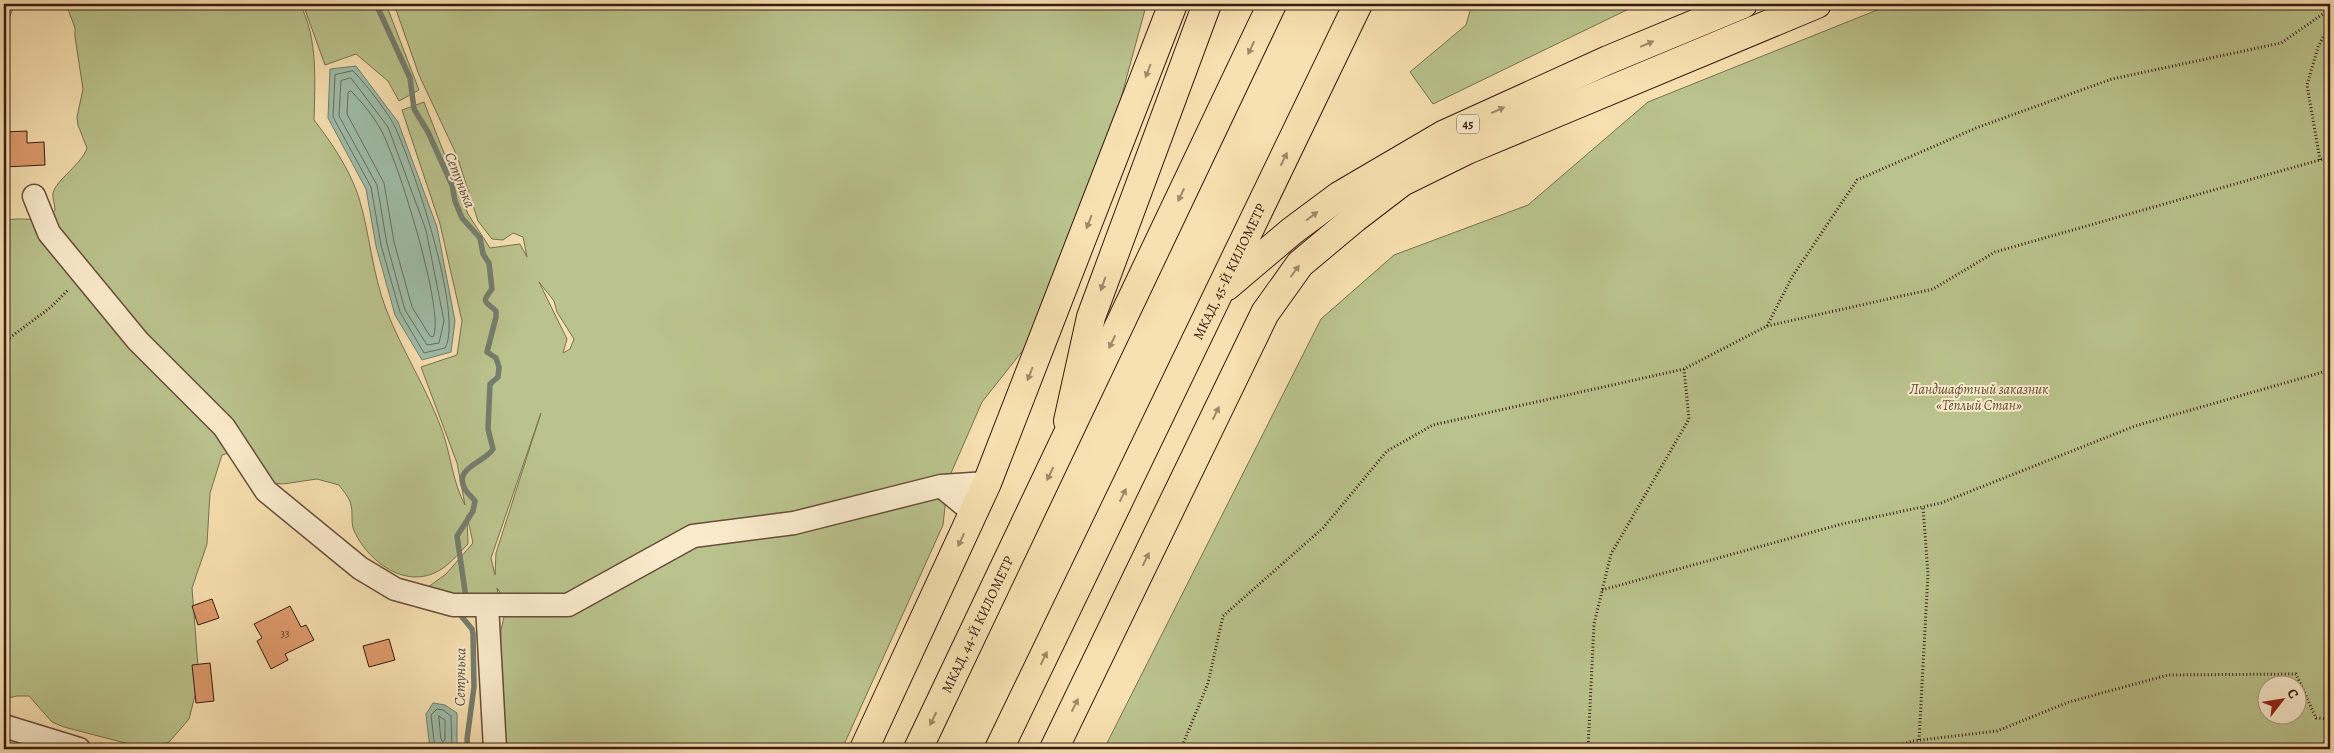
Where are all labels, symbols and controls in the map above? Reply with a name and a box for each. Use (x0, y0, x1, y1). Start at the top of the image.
one-way arrow (1640, 39, 1654, 47)
one-way arrow (1246, 41, 1254, 55)
one-way arrow (1143, 64, 1151, 78)
one-way arrow (1491, 105, 1505, 113)
road number: 45 (1457, 115, 1479, 134)
water label: Сетунька (440, 149, 480, 211)
one-way arrow (1280, 152, 1288, 166)
one-way arrow (1177, 188, 1185, 202)
street label: МКАД, 45-Й КИЛОМЕТР (1189, 200, 1271, 343)
one-way arrow (1305, 211, 1319, 221)
one-way arrow (1084, 215, 1092, 229)
one-way arrow (1290, 264, 1300, 278)
one-way arrow (1099, 277, 1107, 292)
one-way arrow (1108, 335, 1116, 349)
one-way arrow (1026, 366, 1033, 381)
park label: Ландшафтный заказник «Тёплый Стан» (1909, 380, 2048, 415)
one-way arrow (1212, 405, 1221, 420)
one-way arrow (1045, 467, 1053, 481)
one-way arrow (1119, 488, 1127, 502)
one-way arrow (957, 533, 965, 547)
one-way arrow (1142, 552, 1150, 566)
street label: МКАД, 44-Й КИЛОМЕТР (937, 553, 1018, 696)
house number: 33 (280, 626, 290, 641)
water label: Сетунька (449, 647, 471, 706)
one-way arrow (1040, 651, 1048, 665)
north arrow (2256, 676, 2306, 726)
text: С (2282, 685, 2303, 702)
one-way arrow (1071, 698, 1079, 712)
one-way arrow (928, 711, 937, 726)

